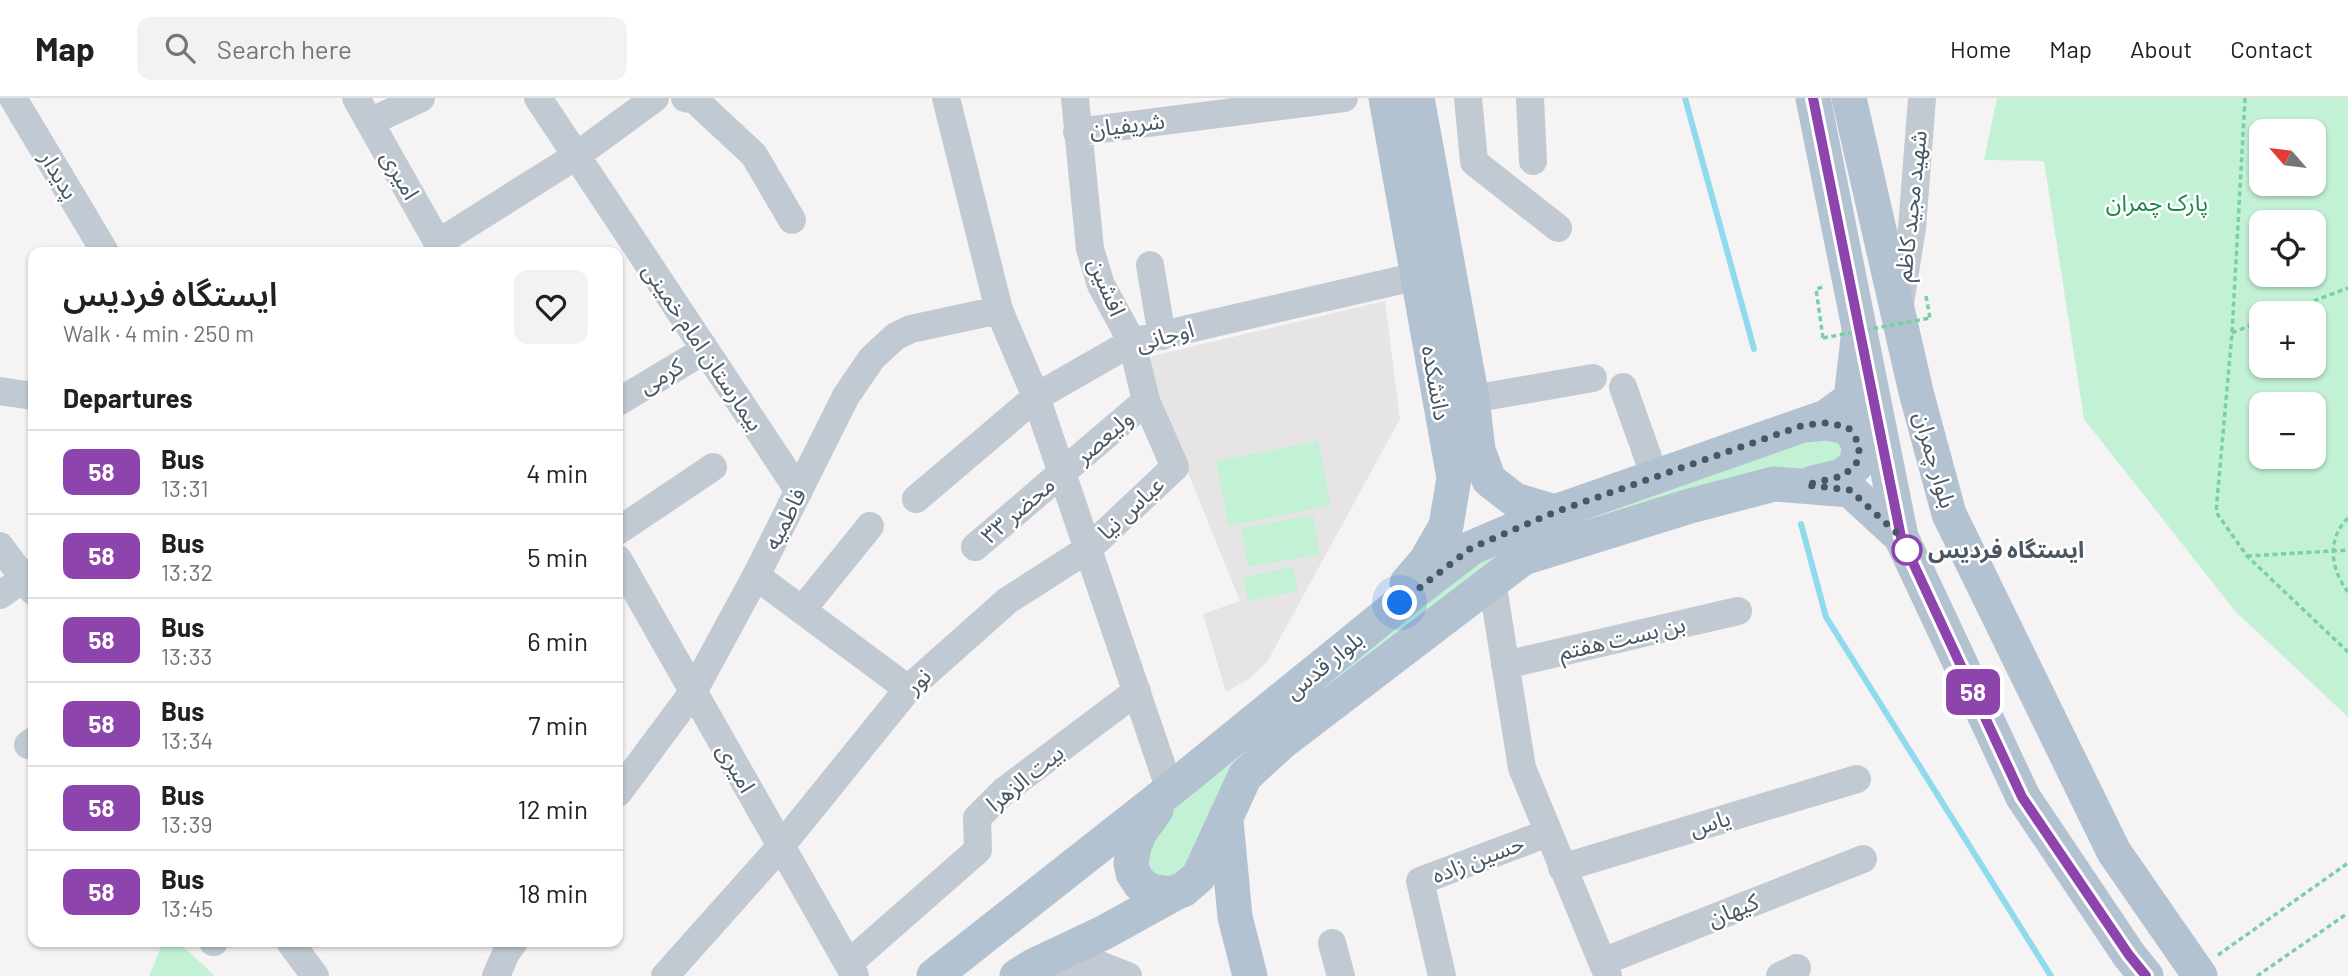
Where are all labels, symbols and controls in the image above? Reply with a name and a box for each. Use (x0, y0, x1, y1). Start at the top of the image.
search box (137, 17, 627, 80)
text: Map (35, 28, 95, 68)
icon: search (161, 29, 199, 67)
text: Search here (217, 33, 352, 64)
text: Home (1950, 34, 2011, 63)
text: Map (2049, 34, 2092, 63)
text: About (2130, 34, 2192, 63)
text: Contact (2230, 34, 2313, 63)
street label: شریفیان (1088, 105, 1166, 144)
north arrow (2249, 119, 2326, 196)
map controls (2249, 119, 2326, 469)
street label: شهید مجید کاظم (1888, 129, 1936, 283)
street label: پدیدار (32, 144, 85, 205)
street label: امیری (375, 145, 426, 205)
park label: پارک چمران (2106, 188, 2208, 218)
button: locate (2249, 210, 2326, 287)
street label: افشین (1083, 253, 1133, 320)
street label: بیمارستان امام خمینی (633, 257, 770, 438)
button: heart (514, 270, 588, 344)
text: ایستگاه فردیس (63, 273, 278, 313)
button: + (2249, 301, 2326, 378)
street label: اوجانی (1133, 314, 1197, 357)
text: Walk · 4 min · 250 m (63, 319, 254, 347)
street label: دانشکده (1417, 343, 1457, 422)
street label: کرمی (633, 351, 689, 400)
text: Departures (63, 382, 193, 413)
button: − (2249, 392, 2326, 469)
street label: ولیعصر (1068, 403, 1139, 470)
street label: بلوار چمران (1907, 408, 1963, 512)
text: Bus (161, 443, 204, 474)
text: 58 (89, 457, 114, 486)
text: 4 min (526, 457, 588, 488)
street label: محضر ۳۳ (975, 470, 1061, 550)
street label: عباس نیا (1092, 470, 1169, 545)
text: 13:31 (161, 474, 208, 502)
street label: فاطمیه (757, 483, 811, 554)
text: Bus (161, 527, 204, 558)
marker: ایستگاه فردیس (1892, 535, 1922, 565)
place label: ایستگاه فردیس (1928, 535, 2084, 564)
text: 58 (89, 541, 114, 570)
text: 5 min (527, 541, 588, 572)
text: 13:32 (161, 558, 213, 586)
your location (1382, 585, 1417, 620)
street label: بن بست هفتم (1556, 609, 1689, 669)
text: Bus (161, 611, 204, 642)
street label: بلوار قدس (1279, 624, 1369, 705)
text: 58 (89, 625, 114, 654)
text: 6 min (527, 625, 588, 656)
text: 13:33 (161, 642, 212, 670)
street label: نور (898, 661, 937, 701)
line badge: 58 (1941, 669, 2004, 715)
text: 58 (1960, 677, 1986, 706)
text: Bus (161, 695, 204, 726)
text: 58 (89, 709, 114, 738)
text: 7 min (528, 709, 588, 740)
text: 13:34 (161, 726, 213, 754)
street label: امیری (711, 738, 762, 798)
street label: بیت الزهرا (980, 738, 1069, 818)
text: Bus (161, 779, 204, 810)
text: 58 (89, 793, 114, 822)
text: 12 min (518, 793, 588, 824)
street label: یاس (1686, 803, 1734, 841)
text: 13:39 (161, 810, 213, 838)
street label: حسین زاده (1427, 828, 1528, 889)
text: Bus (161, 863, 204, 894)
text: 58 (89, 877, 114, 906)
text: 18 min (518, 877, 588, 908)
street label: کیهان (1703, 886, 1763, 932)
text: 13:45 (161, 894, 213, 922)

